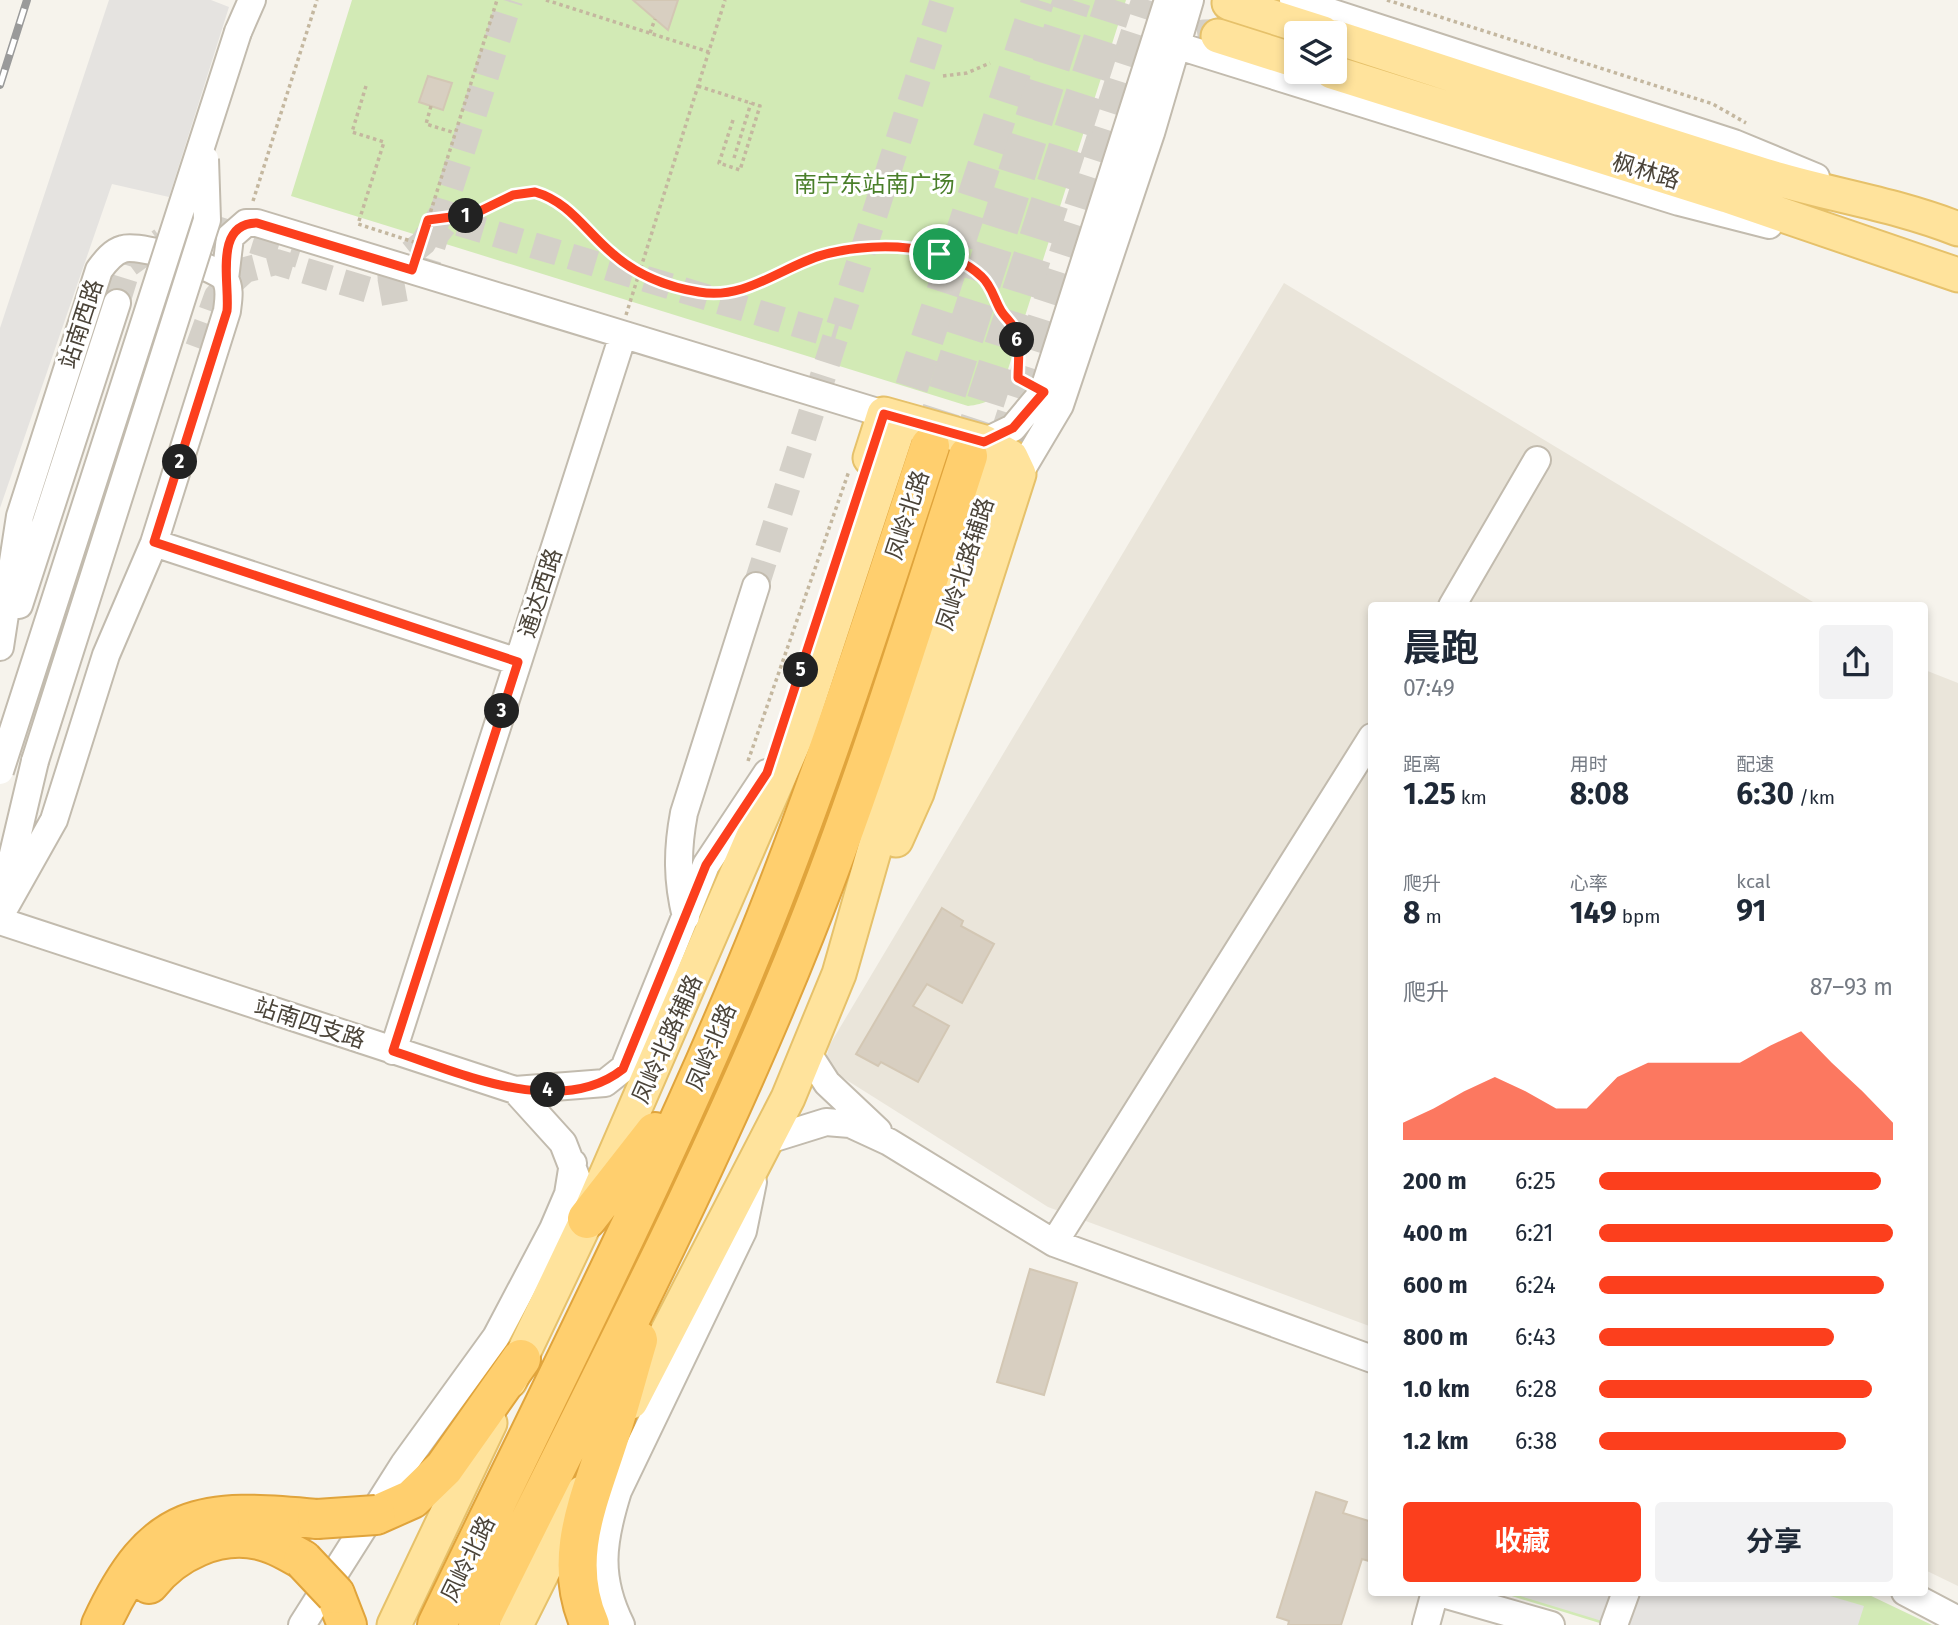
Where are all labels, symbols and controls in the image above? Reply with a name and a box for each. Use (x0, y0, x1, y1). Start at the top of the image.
map controls (1284, 21, 1347, 84)
button: layers (1284, 21, 1347, 84)
street label: 枫林路 (1609, 148, 1683, 194)
park label: 南宁东站南广场 (794, 170, 955, 198)
pin: 1 (448, 198, 484, 234)
text: 1 (461, 204, 470, 227)
pin (909, 224, 969, 284)
icon: arrive (920, 235, 958, 273)
street label: 站南西路 (53, 276, 109, 372)
pin: 6 (1000, 322, 1034, 358)
text: 6 (1011, 328, 1022, 351)
pin: 2 (162, 444, 198, 480)
text: 2 (175, 450, 184, 473)
street label: 凤岭北路 (879, 467, 935, 563)
street label: 凤岭北路辅路 (930, 494, 1000, 634)
street label: 通达西路 (512, 545, 568, 641)
text: 晨跑 (1403, 625, 1479, 671)
button: share (1819, 625, 1893, 699)
pin: 5 (784, 652, 818, 688)
text: 5 (795, 658, 806, 681)
text: 07:49 (1403, 674, 1455, 702)
pin: 3 (484, 694, 520, 728)
text: 3 (497, 699, 506, 722)
text: 距离 (1403, 753, 1441, 776)
text: 用时 (1570, 753, 1608, 776)
text: 配速 (1736, 753, 1774, 776)
text: 1.25 (1403, 776, 1456, 812)
text: 8:08 (1570, 776, 1629, 812)
text: 6:30 (1736, 776, 1794, 812)
text: km (1456, 786, 1487, 809)
text: /km (1794, 786, 1835, 809)
text: kcal (1736, 870, 1771, 893)
text: 爬升 (1403, 872, 1441, 895)
text: 心率 (1570, 872, 1608, 895)
text: 91 (1736, 893, 1766, 929)
text: 8 (1403, 895, 1420, 931)
text: 149 (1570, 895, 1617, 931)
text: m (1420, 905, 1442, 928)
text: bpm (1617, 905, 1661, 928)
street label: 凤岭北路辅路 (626, 970, 708, 1108)
text: 87–93 m (1810, 973, 1893, 1001)
text: 爬升 (1403, 978, 1449, 1006)
street label: 站南四支路 (251, 992, 369, 1054)
street label: 凤岭北路 (680, 999, 742, 1095)
pin: 4 (530, 1072, 566, 1108)
text: 4 (542, 1078, 553, 1101)
text: 200 m (1403, 1167, 1467, 1195)
text: 6:25 (1515, 1167, 1556, 1195)
text: 400 m (1403, 1219, 1468, 1247)
text: 6:21 (1515, 1219, 1554, 1247)
text: 600 m (1403, 1271, 1468, 1299)
text: 6:24 (1515, 1271, 1556, 1299)
text: 800 m (1403, 1323, 1468, 1351)
text: 6:43 (1515, 1323, 1556, 1351)
text: 1.0 km (1403, 1375, 1470, 1403)
text: 6:28 (1515, 1375, 1557, 1403)
text: 1.2 km (1403, 1427, 1469, 1455)
text: 6:38 (1515, 1427, 1557, 1455)
button: 收藏 (1403, 1502, 1641, 1582)
button: 分享 (1655, 1502, 1893, 1582)
street label: 凤岭北路 (435, 1512, 501, 1606)

